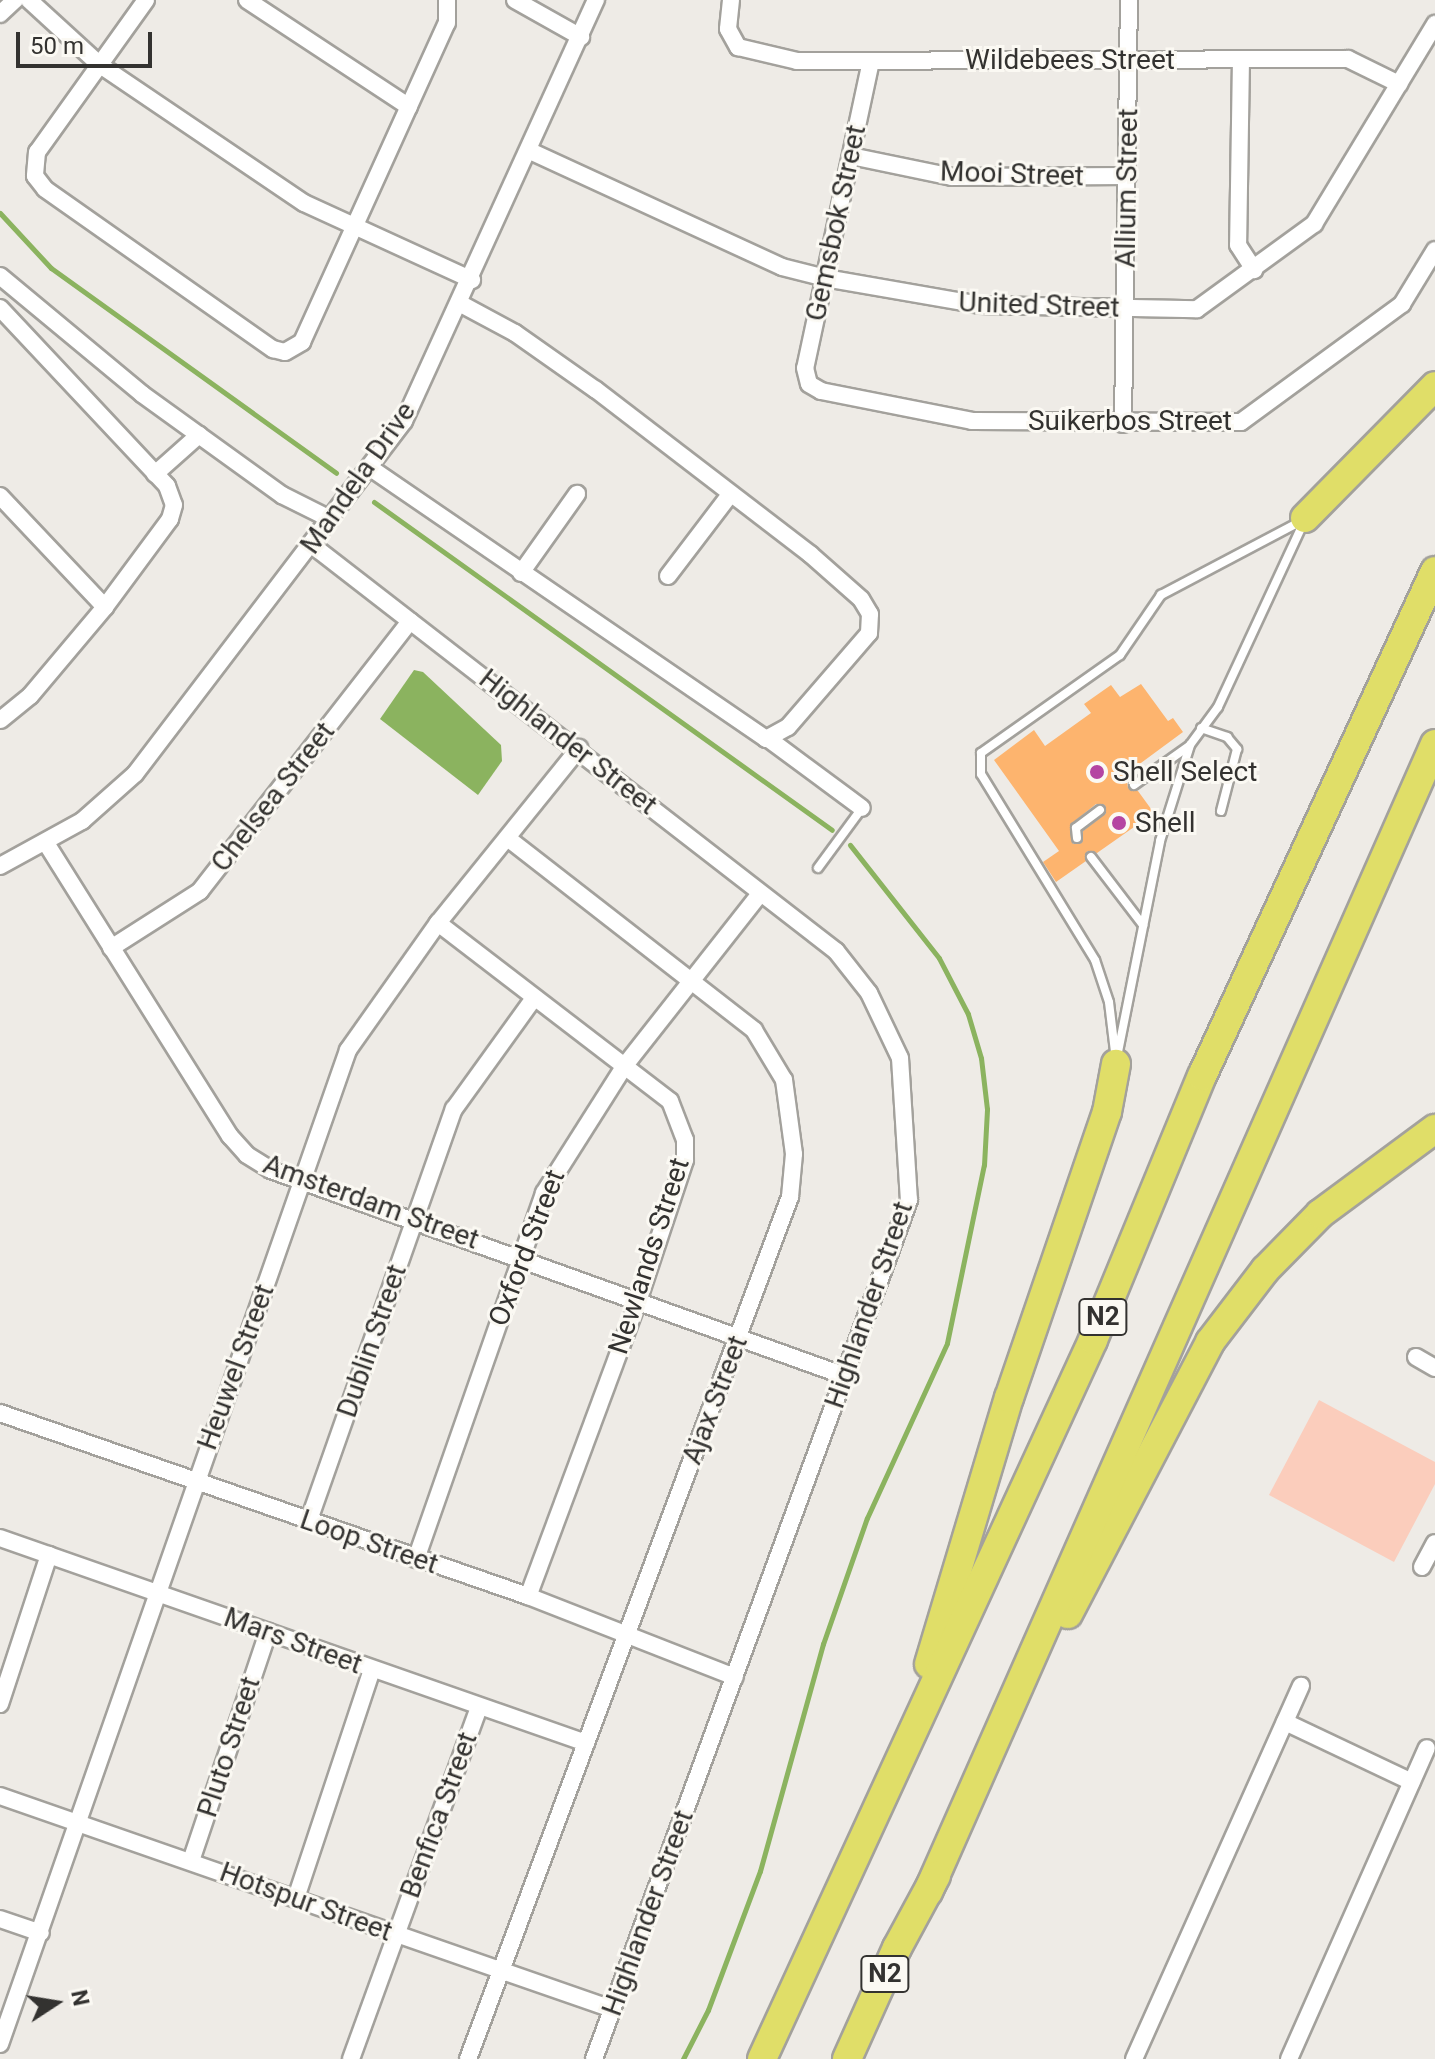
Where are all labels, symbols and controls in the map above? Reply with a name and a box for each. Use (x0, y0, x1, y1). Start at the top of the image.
scale bar (20, 16, 156, 66)
text: 50 m (30, 32, 84, 60)
street label: Wildebees Street (965, 43, 1175, 77)
street label: Allium Street (1109, 108, 1145, 268)
street label: Gemsbok Street (799, 122, 873, 324)
street label: Mooi Street (939, 155, 1085, 193)
street label: United Street (958, 285, 1120, 325)
street label: Mandela Drive (293, 396, 423, 560)
street label: Suikerbos Street (1028, 404, 1232, 438)
street label: Highlander Street (472, 662, 664, 822)
street label: Chelsea Street (204, 715, 342, 879)
place label: Shell Select (1113, 755, 1257, 789)
marker: Shell Select (1088, 763, 1106, 781)
place label: Shell (1135, 806, 1196, 840)
marker: Shell (1110, 814, 1128, 832)
street label: Amsterdam Street (259, 1147, 483, 1257)
street label: Newlands Street (601, 1154, 697, 1358)
street label: Oxford Street (482, 1165, 572, 1331)
street label: Highlander Street (818, 1197, 920, 1413)
street label: Dublin Street (330, 1260, 414, 1422)
street label: Heuwel Street (190, 1280, 282, 1454)
road number: N2 (1077, 1295, 1129, 1339)
street label: Ajax Street (675, 1331, 755, 1469)
street label: Loop Street (296, 1503, 442, 1581)
street label: Mars Street (219, 1601, 367, 1681)
street label: Pluto Street (191, 1673, 267, 1821)
street label: Benfica Street (393, 1728, 485, 1902)
street label: Highlander Street (595, 1806, 701, 2020)
street label: Hotspur Street (215, 1855, 397, 1949)
road number: N2 (859, 1952, 911, 1996)
north arrow (16, 1963, 96, 2043)
text: N (66, 1988, 94, 2008)

